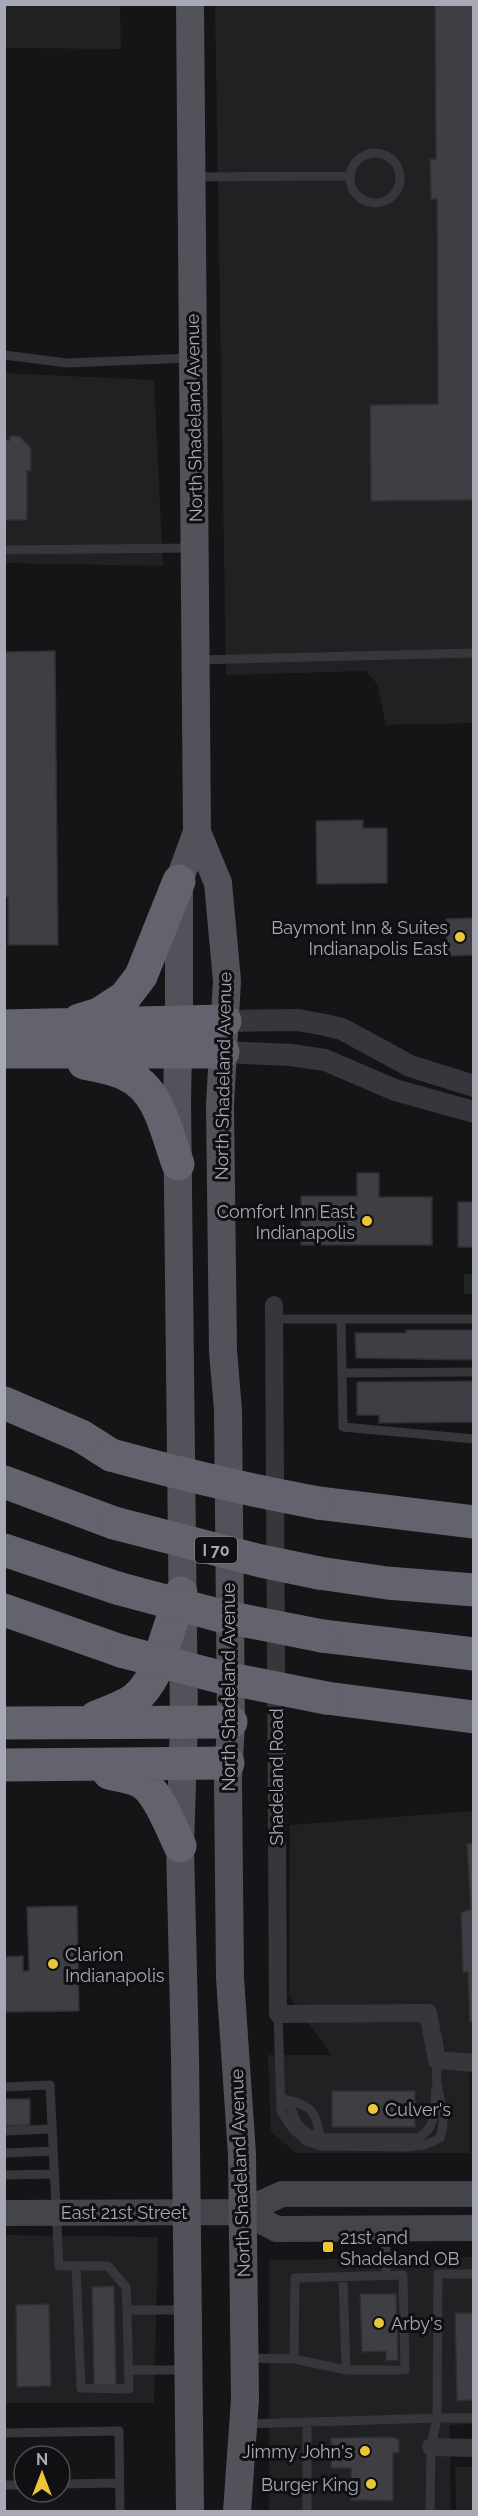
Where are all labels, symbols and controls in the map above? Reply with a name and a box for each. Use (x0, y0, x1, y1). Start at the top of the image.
street label: North Shadeland Avenue (182, 313, 206, 522)
place label: Baymont Inn & Suites Indianapolis East (271, 917, 448, 959)
marker: Baymont Inn & Suites Indianapolis East (453, 930, 467, 944)
street label: North Shadeland Avenue (211, 971, 235, 1180)
place label: Comfort Inn East Indianapolis (217, 1201, 355, 1243)
marker: Comfort Inn East Indianapolis (360, 1214, 374, 1228)
road number: I 70 (195, 1537, 237, 1563)
street label: North Shadeland Avenue (218, 1582, 239, 1791)
street label: Shadeland Road (266, 1708, 287, 1846)
place label: Clarion Indianapolis (65, 1944, 165, 1986)
marker: Clarion Indianapolis (46, 1957, 60, 1971)
street label: North Shadeland Avenue (226, 2068, 254, 2278)
place label: Culver's (385, 2099, 451, 2120)
marker: Culver's (366, 2102, 380, 2116)
street label: East 21st Street (61, 2202, 187, 2223)
place label: 21st and Shadeland OB (340, 2227, 459, 2269)
marker: 21st and Shadeland OB (321, 2240, 335, 2254)
place label: Arby's (391, 2313, 442, 2334)
marker: Arby's (372, 2316, 386, 2330)
place label: Jimmy John's (242, 2441, 353, 2462)
north arrow (12, 2444, 72, 2504)
marker: Jimmy John's (358, 2444, 372, 2458)
text: N (36, 2450, 48, 2469)
place label: Burger King (261, 2474, 359, 2495)
marker: Burger King (364, 2477, 378, 2491)

